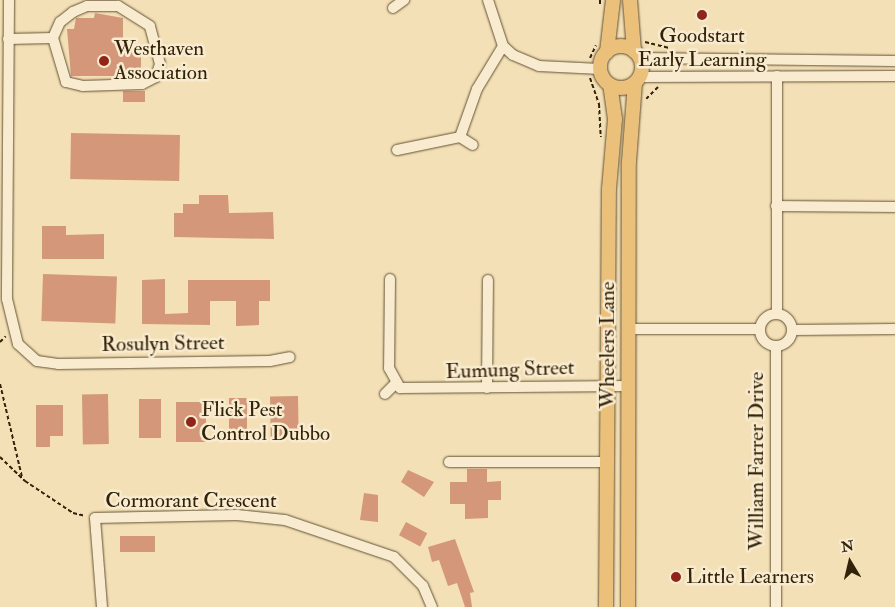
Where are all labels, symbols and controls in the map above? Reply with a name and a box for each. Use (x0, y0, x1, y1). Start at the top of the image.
marker: Goodstart Early Learning (696, 9, 708, 21)
place label: Goodstart Early Learning (638, 23, 766, 73)
place label: Westhaven Association (114, 36, 208, 86)
marker: Westhaven Association (98, 55, 110, 67)
street label: Wheelers Lane (595, 281, 621, 409)
street label: Rosulyn Street (101, 330, 225, 358)
street label: Eumung Street (445, 355, 575, 385)
street label: William Farrer Drive (744, 372, 770, 550)
place label: Flick Pest Control Dubbo (201, 397, 330, 447)
marker: Flick Pest Control Dubbo (185, 416, 197, 428)
street label: Cormorant Crescent (105, 488, 277, 514)
north arrow (825, 537, 875, 587)
text: N (840, 537, 855, 556)
place label: Little Learners (686, 564, 814, 590)
marker: Little Learners (670, 571, 682, 583)

